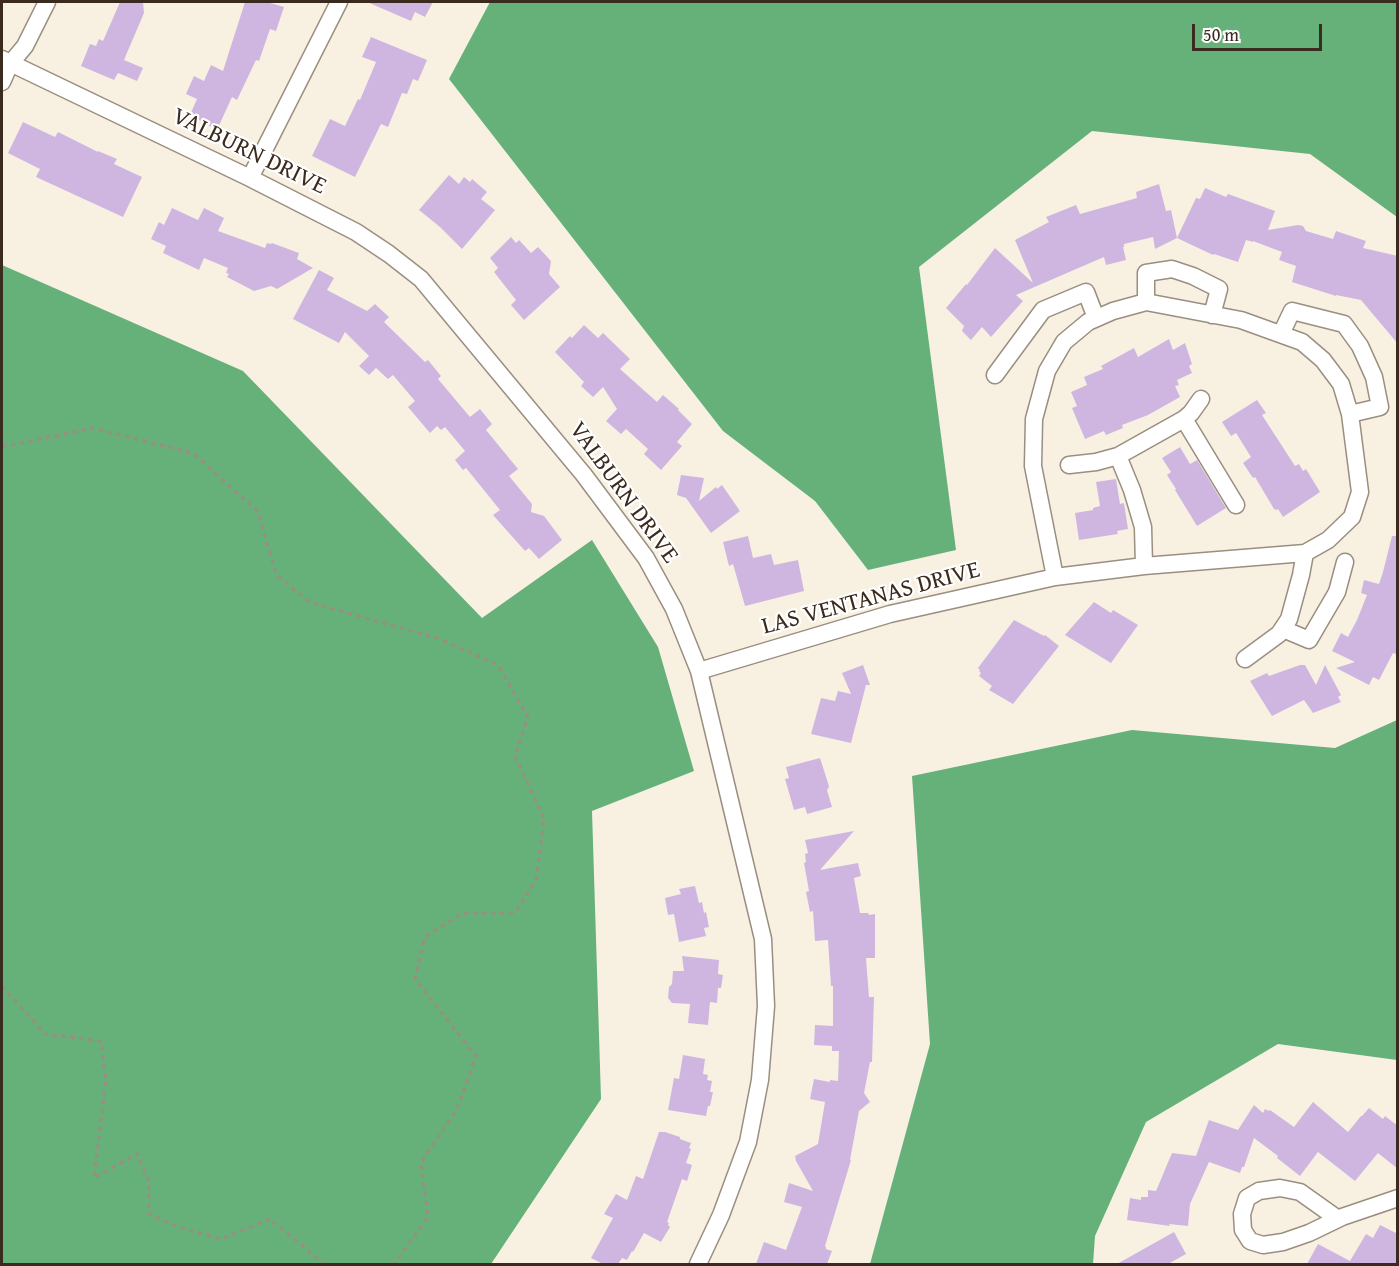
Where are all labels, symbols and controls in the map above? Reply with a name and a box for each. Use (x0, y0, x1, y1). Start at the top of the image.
scale bar (1195, 12, 1326, 50)
text: 50 m (1203, 21, 1239, 48)
street label: VALBURN DRIVE (167, 102, 331, 202)
street label: VALBURN DRIVE (562, 417, 684, 569)
street label: LAS VENTANAS DRIVE (759, 556, 983, 642)

